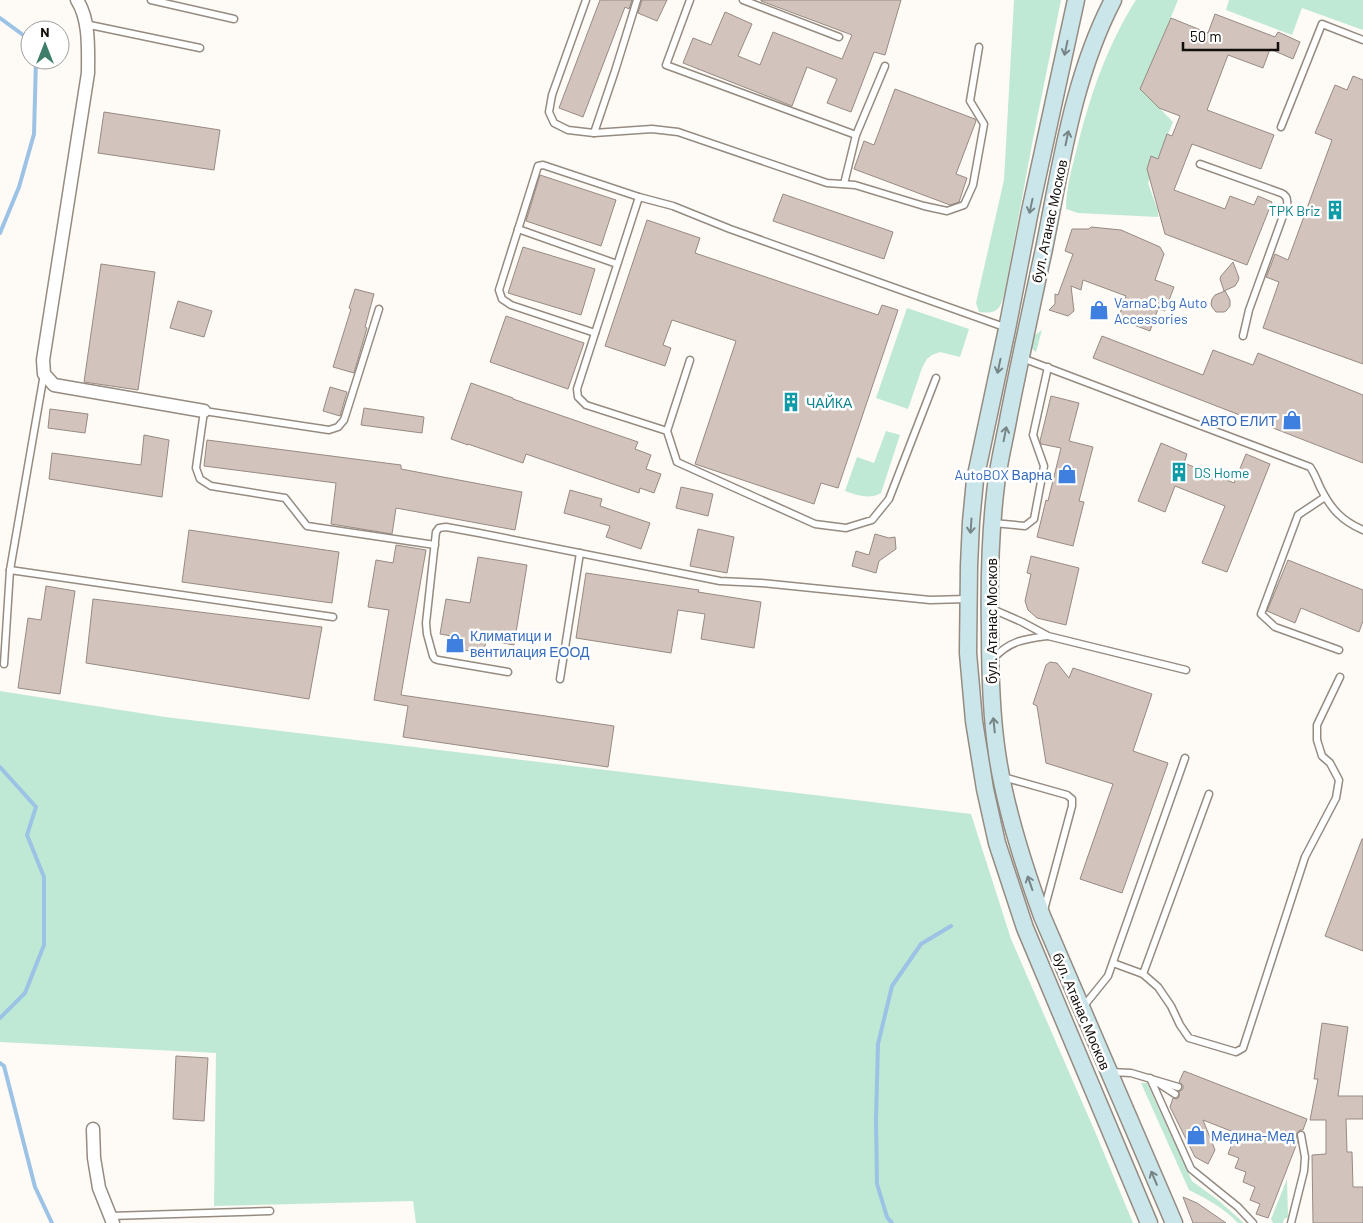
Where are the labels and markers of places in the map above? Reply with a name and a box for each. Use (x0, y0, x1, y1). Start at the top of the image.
building icon: TPK Briz (1324, 199, 1346, 221)
place label: TPK Briz (1269, 202, 1320, 219)
place label: VarnaC.bg Auto Accessories (1114, 294, 1207, 327)
shop icon: VarnaC.bg Auto Accessories (1088, 299, 1110, 321)
building icon: ЧАЙКА (780, 391, 802, 413)
place label: ЧАЙКА (806, 394, 853, 411)
shop icon: АВТО ЕЛИТ (1281, 409, 1303, 431)
place label: АВТО ЕЛИТ (1201, 412, 1277, 429)
building icon: DS Home (1168, 461, 1190, 483)
shop icon: AutoBOX Варна (1056, 463, 1078, 485)
place label: DS Home (1194, 464, 1249, 481)
place label: AutoBOX Варна (955, 466, 1052, 483)
place label: Климатици и вентилация ЕООД (470, 627, 590, 660)
shop icon: Климатици и вентилация ЕООД (444, 632, 466, 654)
shop icon: Медина-Мед (1185, 1124, 1207, 1146)
place label: Медина-Мед (1211, 1127, 1295, 1144)

